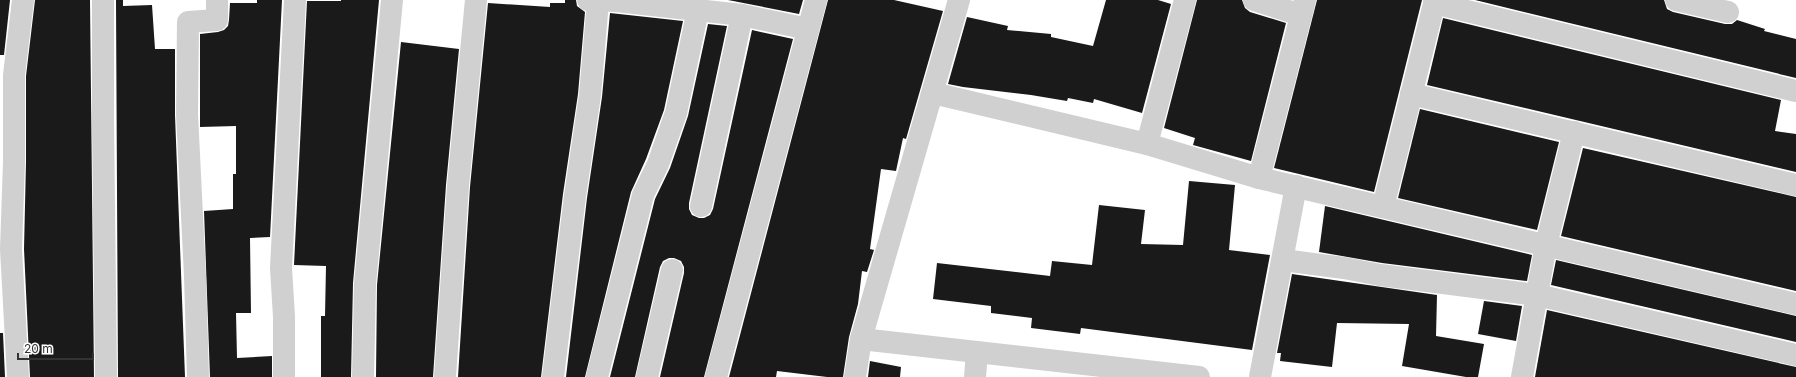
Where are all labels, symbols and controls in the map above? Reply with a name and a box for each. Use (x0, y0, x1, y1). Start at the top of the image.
scale bar (18, 335, 93, 361)
text: 20 m (24, 341, 53, 356)

